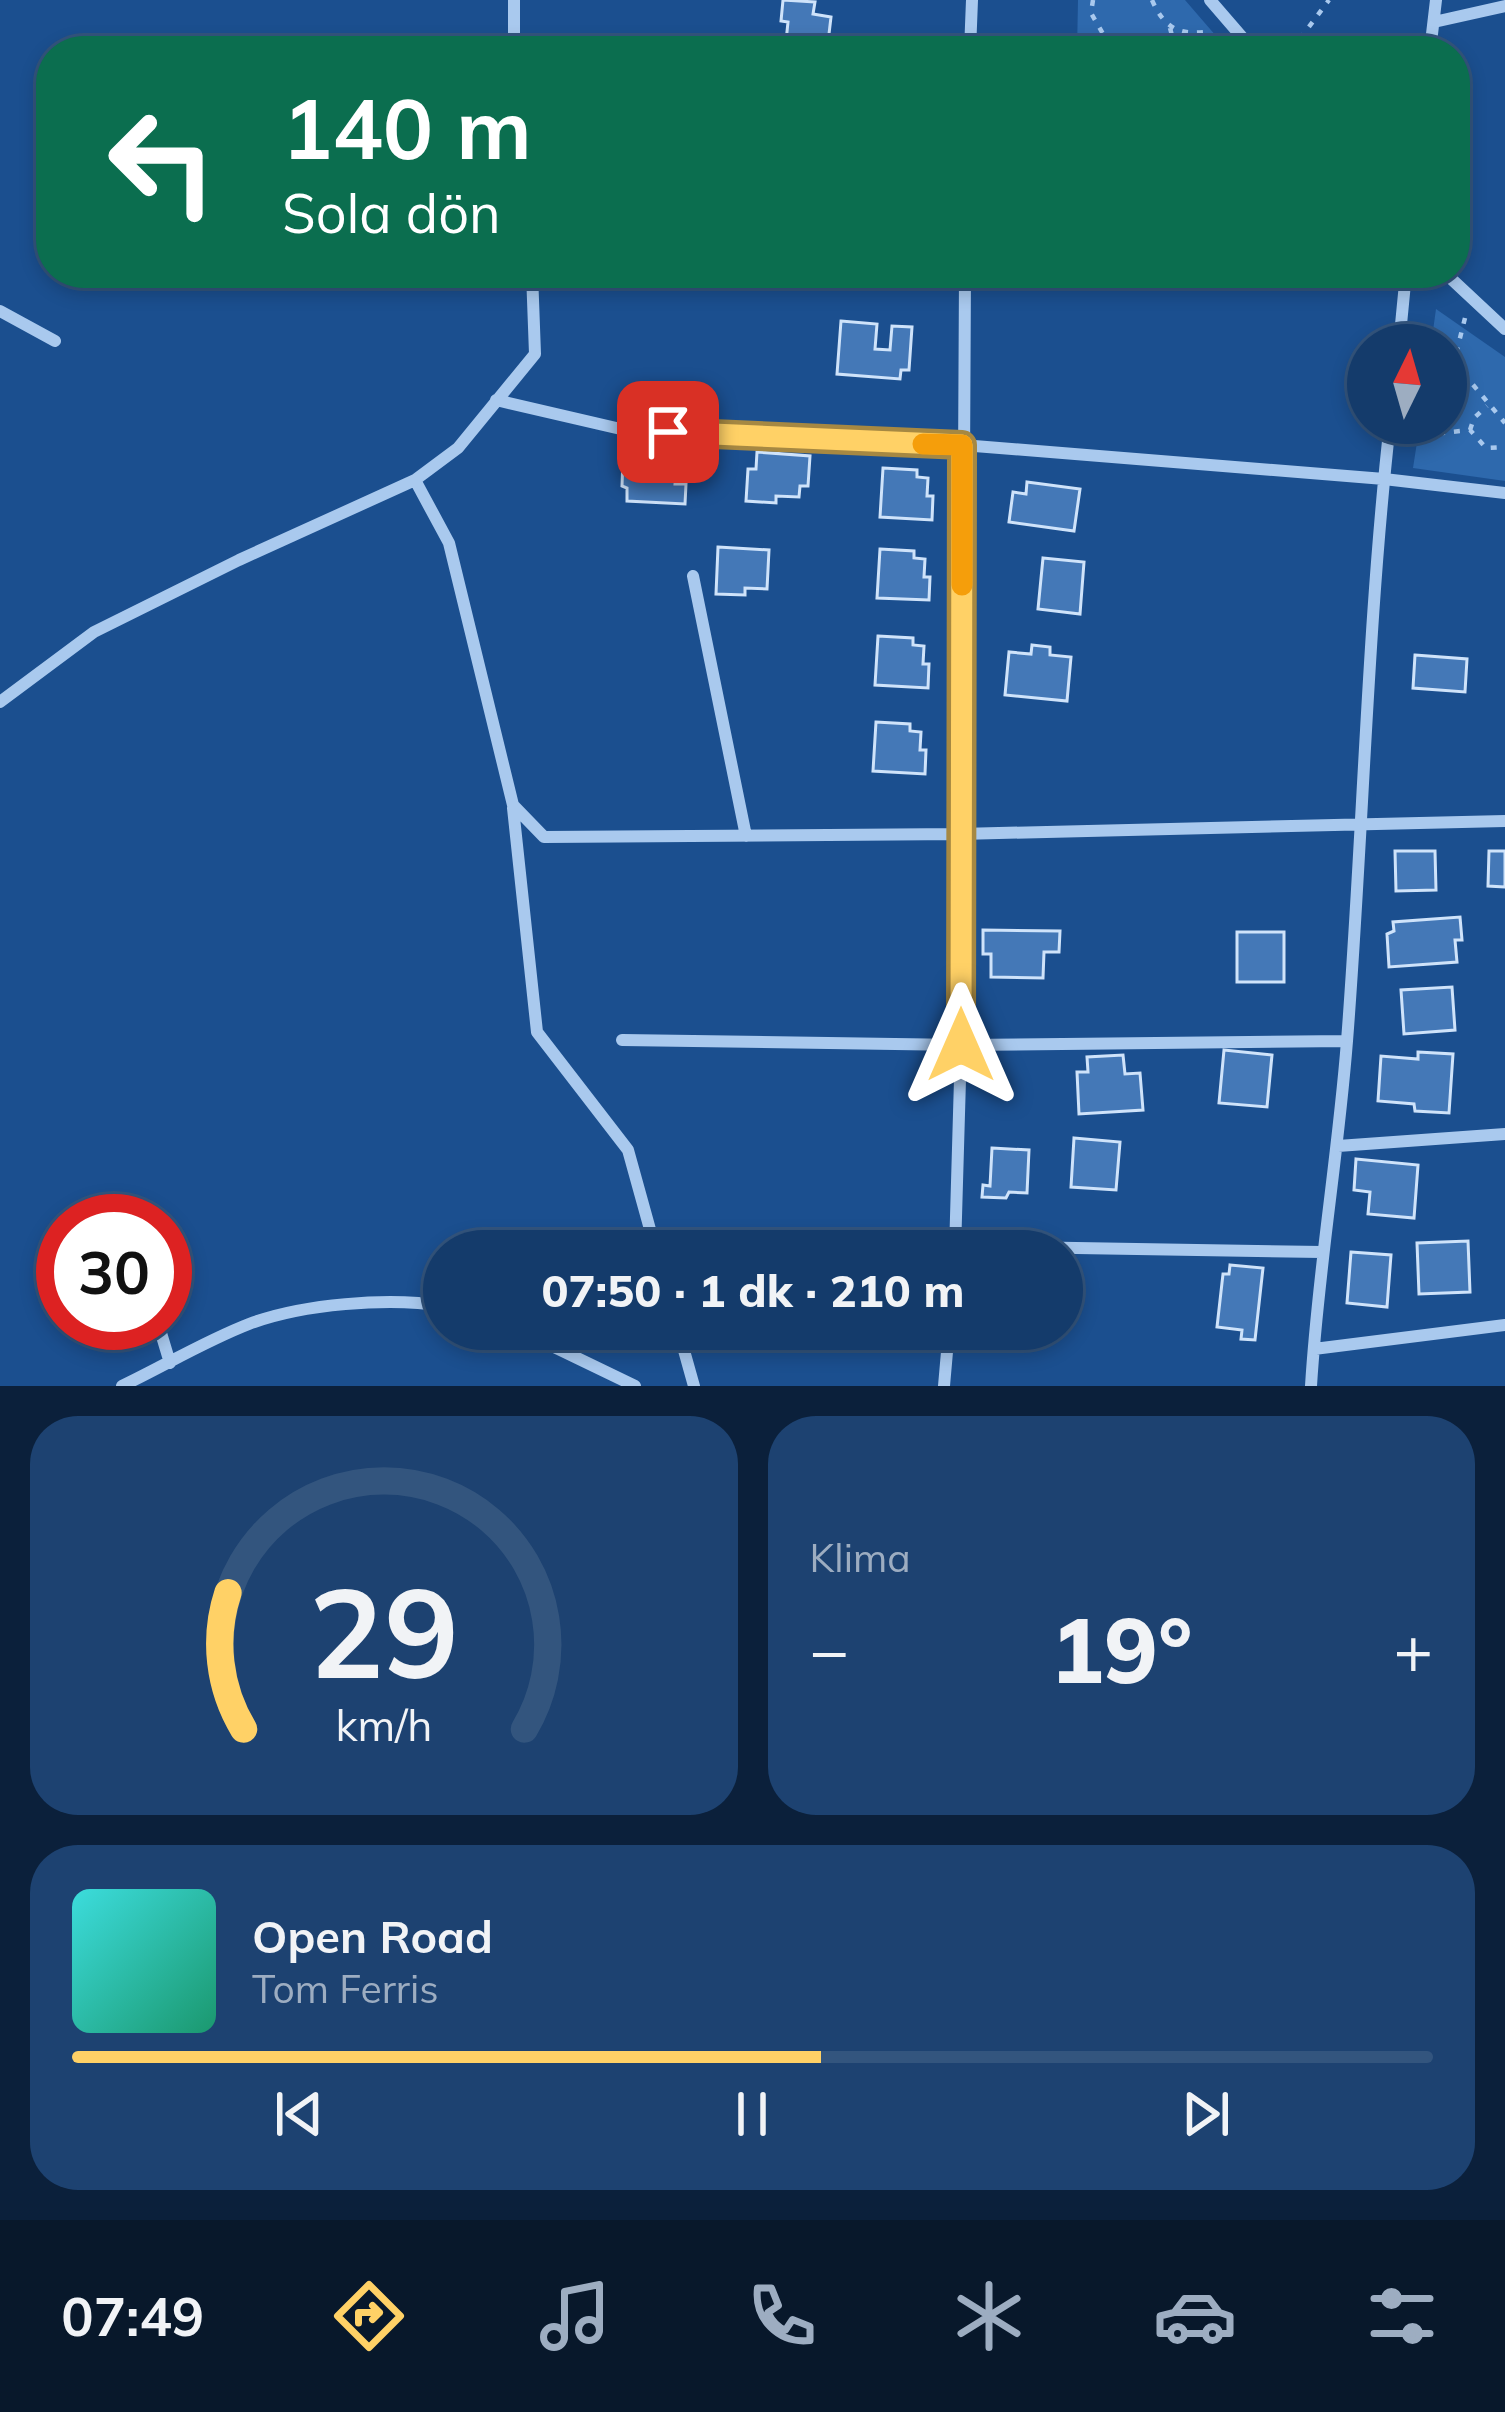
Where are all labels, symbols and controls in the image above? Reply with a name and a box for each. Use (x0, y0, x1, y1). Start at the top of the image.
text: 140 m (282, 75, 532, 180)
icon: left (84, 84, 240, 240)
text: Sola dön (282, 179, 501, 247)
north arrow (1347, 324, 1467, 444)
map controls (1347, 324, 1467, 444)
pin (617, 381, 719, 483)
icon: arrive (635, 399, 701, 465)
position arrow (898, 982, 1024, 1108)
speed limit sign: 30 (36, 1194, 192, 1350)
text: 07:50 · 1 dk · 210 m (542, 1262, 964, 1318)
text: Klima (810, 1533, 911, 1582)
text: 29 (309, 1553, 459, 1709)
text: 19° (1050, 1593, 1193, 1706)
text: − (810, 1608, 849, 1691)
text: + (1393, 1608, 1433, 1691)
text: km/h (335, 1697, 432, 1751)
text: Open Road (252, 1908, 493, 1964)
text: Tom Ferris (252, 1964, 439, 2013)
icon: previous (266, 2081, 332, 2147)
icon: pause (719, 2081, 785, 2147)
icon: next (1173, 2081, 1239, 2147)
icon: directions (327, 2274, 411, 2358)
icon: music (533, 2274, 617, 2358)
icon: phone (740, 2274, 824, 2358)
icon: climate (947, 2274, 1031, 2358)
icon: car (1153, 2274, 1237, 2358)
icon: filters (1360, 2274, 1444, 2358)
text: 07:49 (61, 2282, 204, 2350)

